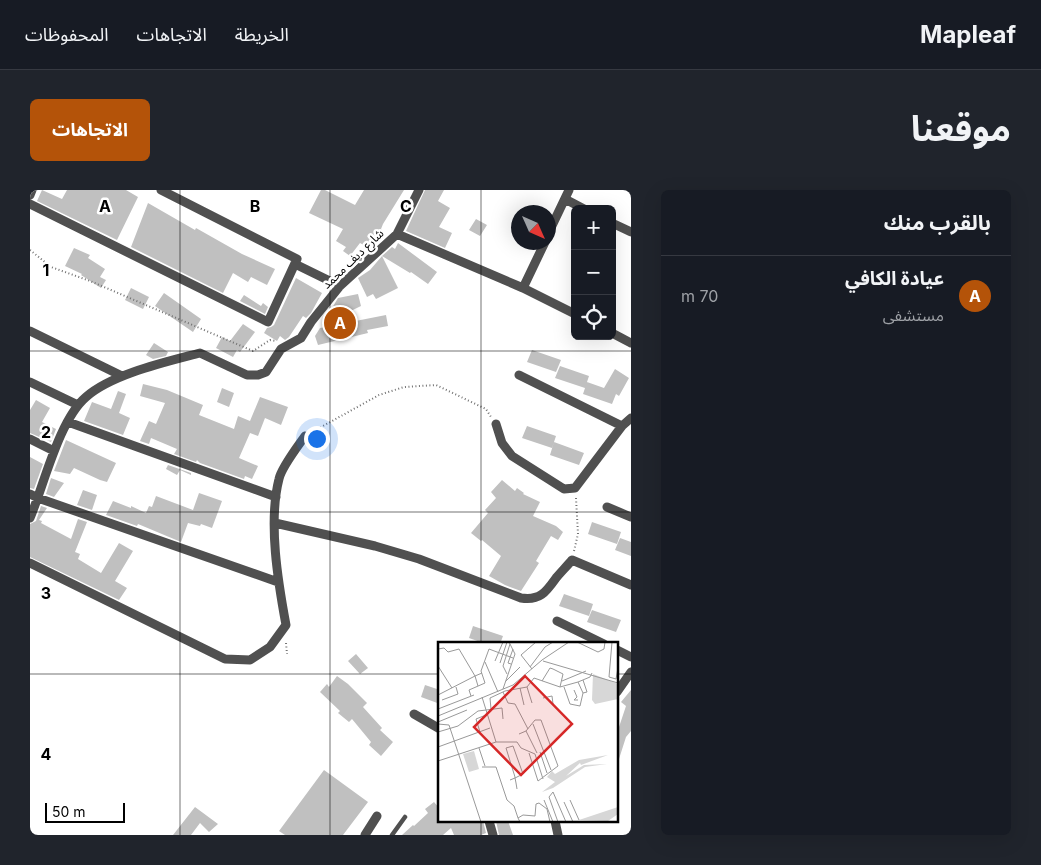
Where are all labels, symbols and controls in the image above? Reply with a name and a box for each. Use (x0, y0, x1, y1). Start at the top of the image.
text: Mapleaf (920, 20, 1016, 49)
text: المحفوظات (25, 24, 109, 45)
text: الاتجاهات (137, 24, 207, 45)
text: الخريطة (235, 24, 289, 45)
button: الاتجاهات (30, 99, 150, 161)
text: موقعنا (911, 107, 1011, 149)
text: A (99, 196, 111, 216)
text: B (250, 196, 260, 216)
text: C (400, 196, 412, 216)
north arrow (511, 205, 556, 250)
map controls (571, 205, 616, 340)
button: + (571, 205, 616, 250)
text: بالقرب منك (884, 210, 991, 235)
street label: شارع ديف محمد (319, 225, 388, 293)
button: − (571, 250, 616, 295)
text: 1 (43, 260, 49, 280)
text: عيادة الكافي (845, 267, 944, 290)
text: 70 m (681, 286, 718, 306)
text: A (969, 286, 981, 306)
button: locate (571, 295, 616, 340)
pin: A (324, 304, 356, 342)
text: مستشفى (883, 305, 944, 325)
text: 2 (41, 422, 51, 442)
your location (304, 426, 330, 452)
text: 3 (41, 583, 51, 603)
inset map (438, 642, 618, 822)
text: 4 (41, 744, 52, 764)
scale bar (45, 800, 125, 823)
text: 50 m (52, 803, 86, 820)

